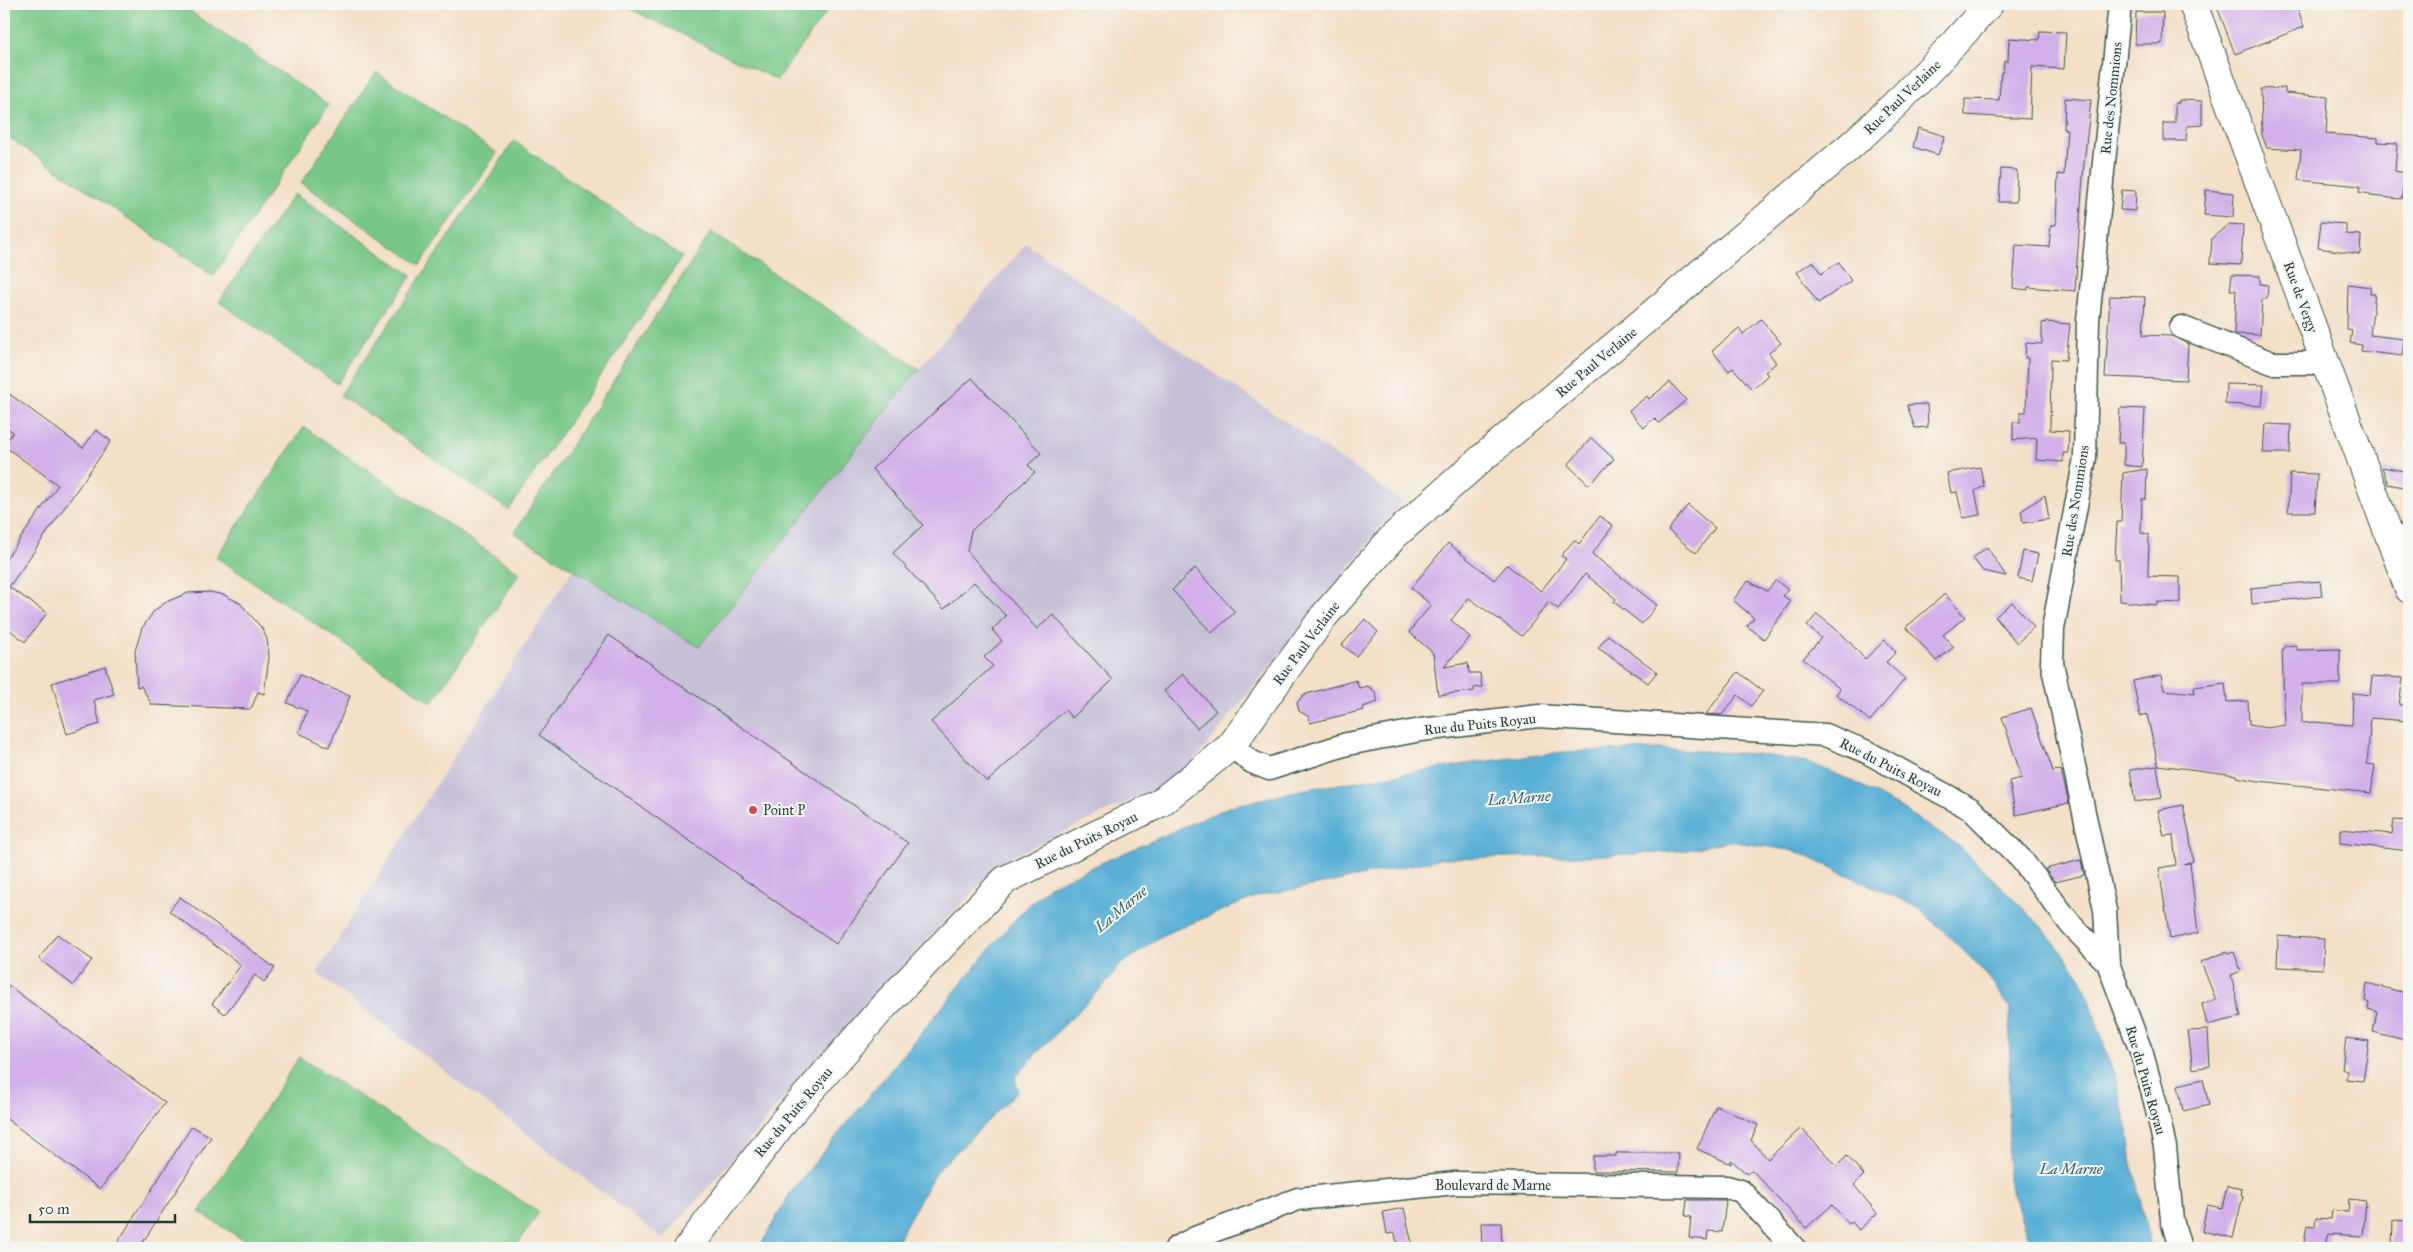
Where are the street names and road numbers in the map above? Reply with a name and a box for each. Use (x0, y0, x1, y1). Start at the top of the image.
street label: Rue des Nommions (2097, 41, 2126, 155)
street label: Rue Paul Verlaine (1860, 56, 1945, 138)
street label: Rue de Vergy (2280, 259, 2321, 336)
street label: Rue Paul Verlaine (1552, 323, 1640, 401)
street label: Rue des Nommions (2058, 444, 2093, 558)
street label: Rue Paul Verlaine (1269, 598, 1344, 689)
street label: Rue du Puits Royau (1423, 710, 1537, 739)
street label: Rue du Puits Royau (1837, 734, 1945, 801)
street label: Rue du Puits Royau (1032, 808, 1141, 873)
street label: Rue du Puits Royau (2122, 1024, 2169, 1137)
street label: Rue du Puits Royau (751, 1063, 836, 1161)
street label: Boulevard de Marne (1435, 1177, 1551, 1194)

